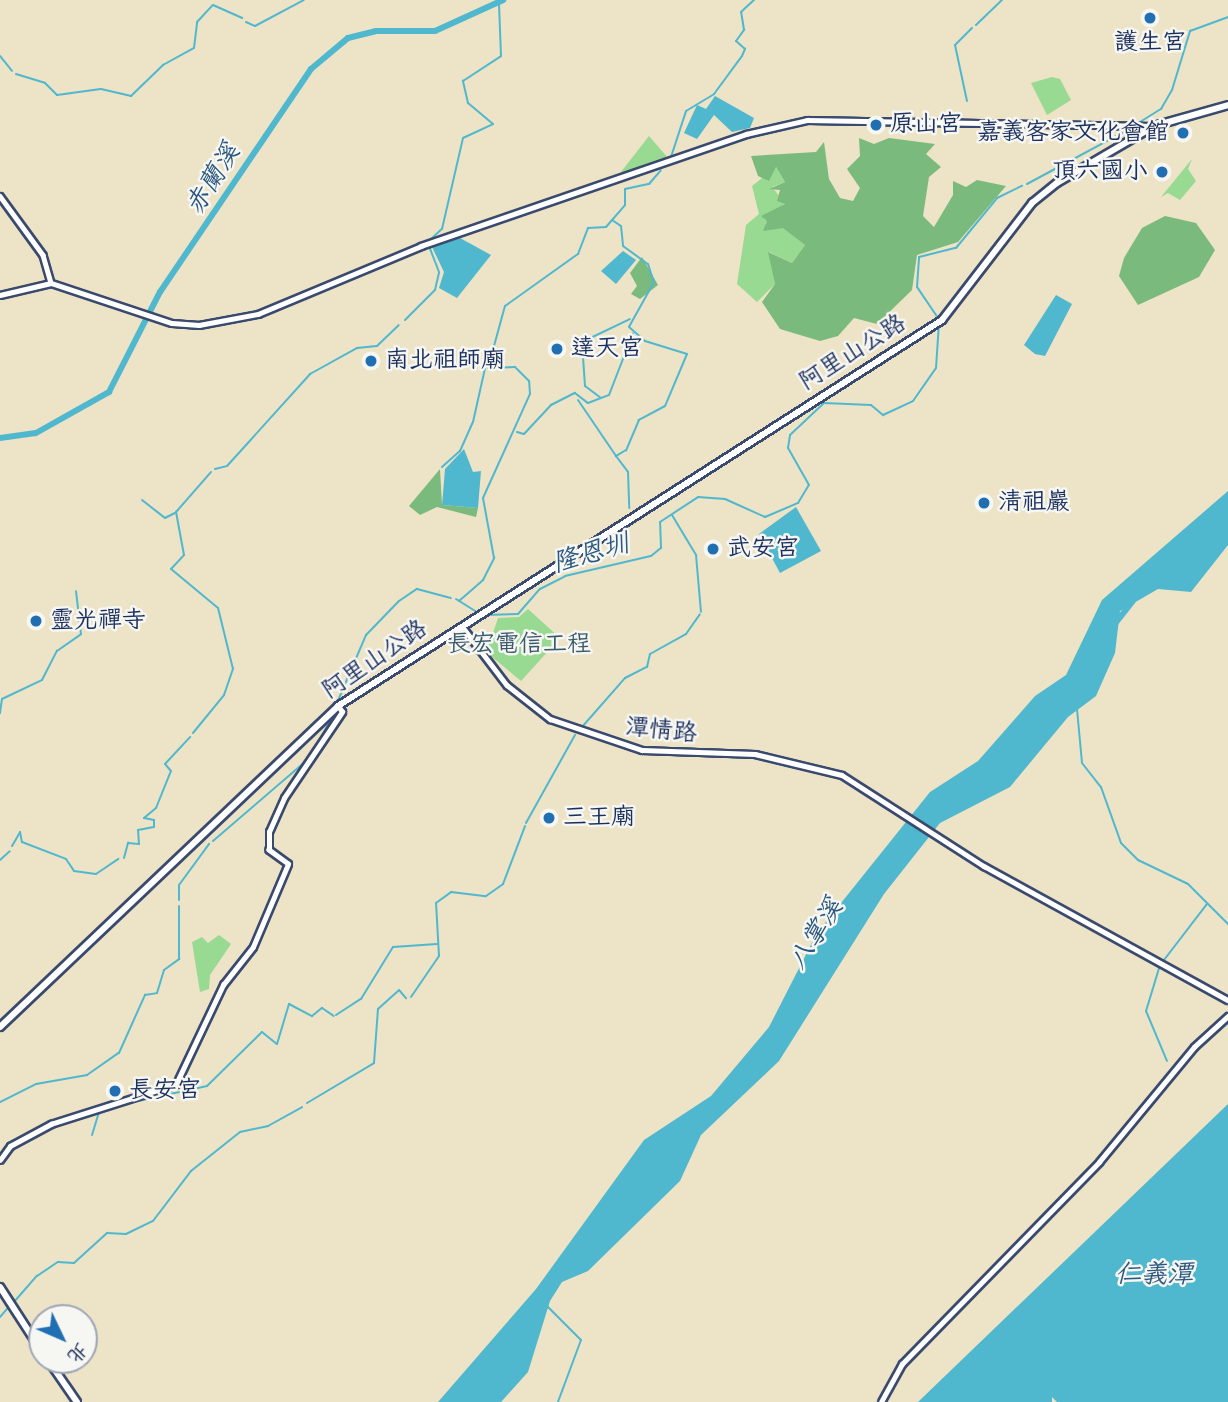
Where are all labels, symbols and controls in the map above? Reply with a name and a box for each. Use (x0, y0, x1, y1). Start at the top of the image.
marker: 護生宮 (1142, 10, 1158, 26)
place label: 護生宮 (1114, 29, 1186, 57)
place label: 原山宮 (890, 111, 962, 139)
marker: 原山宮 (868, 117, 884, 133)
place label: 嘉義客家文化會館 (977, 119, 1169, 147)
marker: 嘉義客家文化會館 (1175, 125, 1191, 141)
water label: 赤蘭溪 (180, 139, 248, 221)
place label: 頂六國小 (1052, 158, 1148, 186)
marker: 頂六國小 (1154, 164, 1170, 180)
street label: 阿里山公路 (794, 309, 912, 397)
place label: 達天宮 (571, 335, 643, 363)
marker: 達天宮 (549, 341, 565, 357)
place label: 南北祖師廟 (385, 347, 505, 375)
marker: 南北祖師廟 (363, 353, 379, 369)
place label: 清祖巖 (998, 489, 1070, 517)
marker: 清祖巖 (976, 495, 992, 511)
water label: 隆恩圳 (549, 529, 633, 581)
place label: 武安宮 (727, 535, 799, 563)
marker: 武安宮 (705, 541, 721, 557)
place label: 靈光禪寺 (50, 607, 146, 635)
marker: 靈光禪寺 (28, 613, 44, 629)
street label: 阿里山公路 (317, 615, 433, 705)
park label: 長宏電信工程 (447, 631, 591, 659)
street label: 潭情路 (624, 713, 698, 749)
place label: 三王廟 (563, 804, 635, 832)
marker: 三王廟 (541, 810, 557, 826)
water label: 八掌溪 (783, 894, 851, 976)
place label: 長安宮 (129, 1077, 201, 1105)
marker: 長安宮 (107, 1083, 123, 1099)
water label: 仁義潭 (1115, 1260, 1193, 1292)
north arrow (28, 1304, 98, 1374)
text: 北 (59, 1335, 94, 1369)

